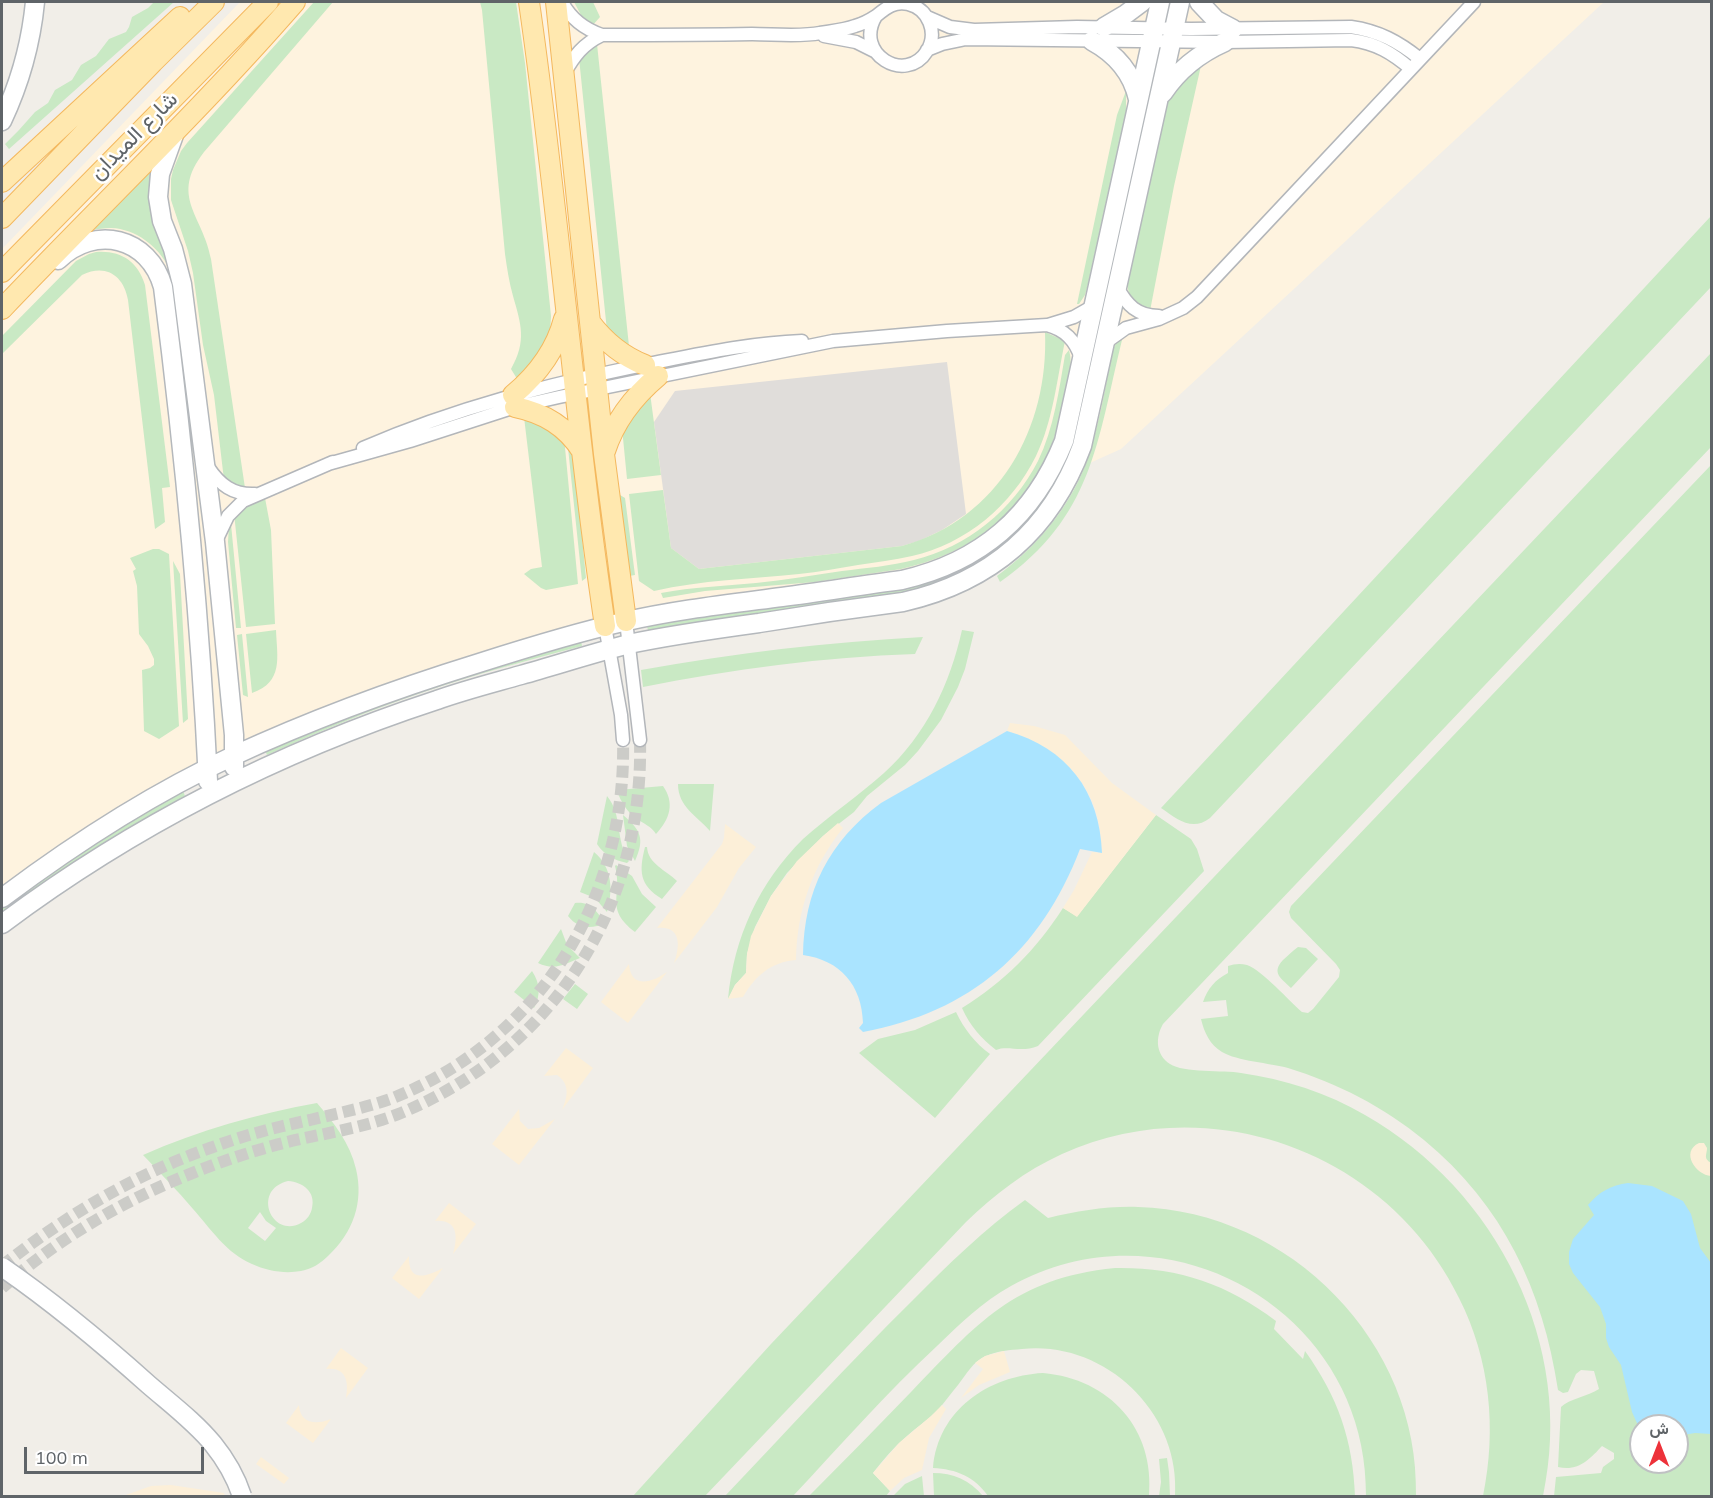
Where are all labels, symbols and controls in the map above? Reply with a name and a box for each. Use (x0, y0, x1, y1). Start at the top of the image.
street label: شارع الميدان (84, 86, 184, 186)
north arrow (1629, 1414, 1689, 1474)
text: ش (1649, 1418, 1669, 1438)
scale bar (27, 1435, 207, 1473)
text: 100 m (35, 1446, 88, 1469)

